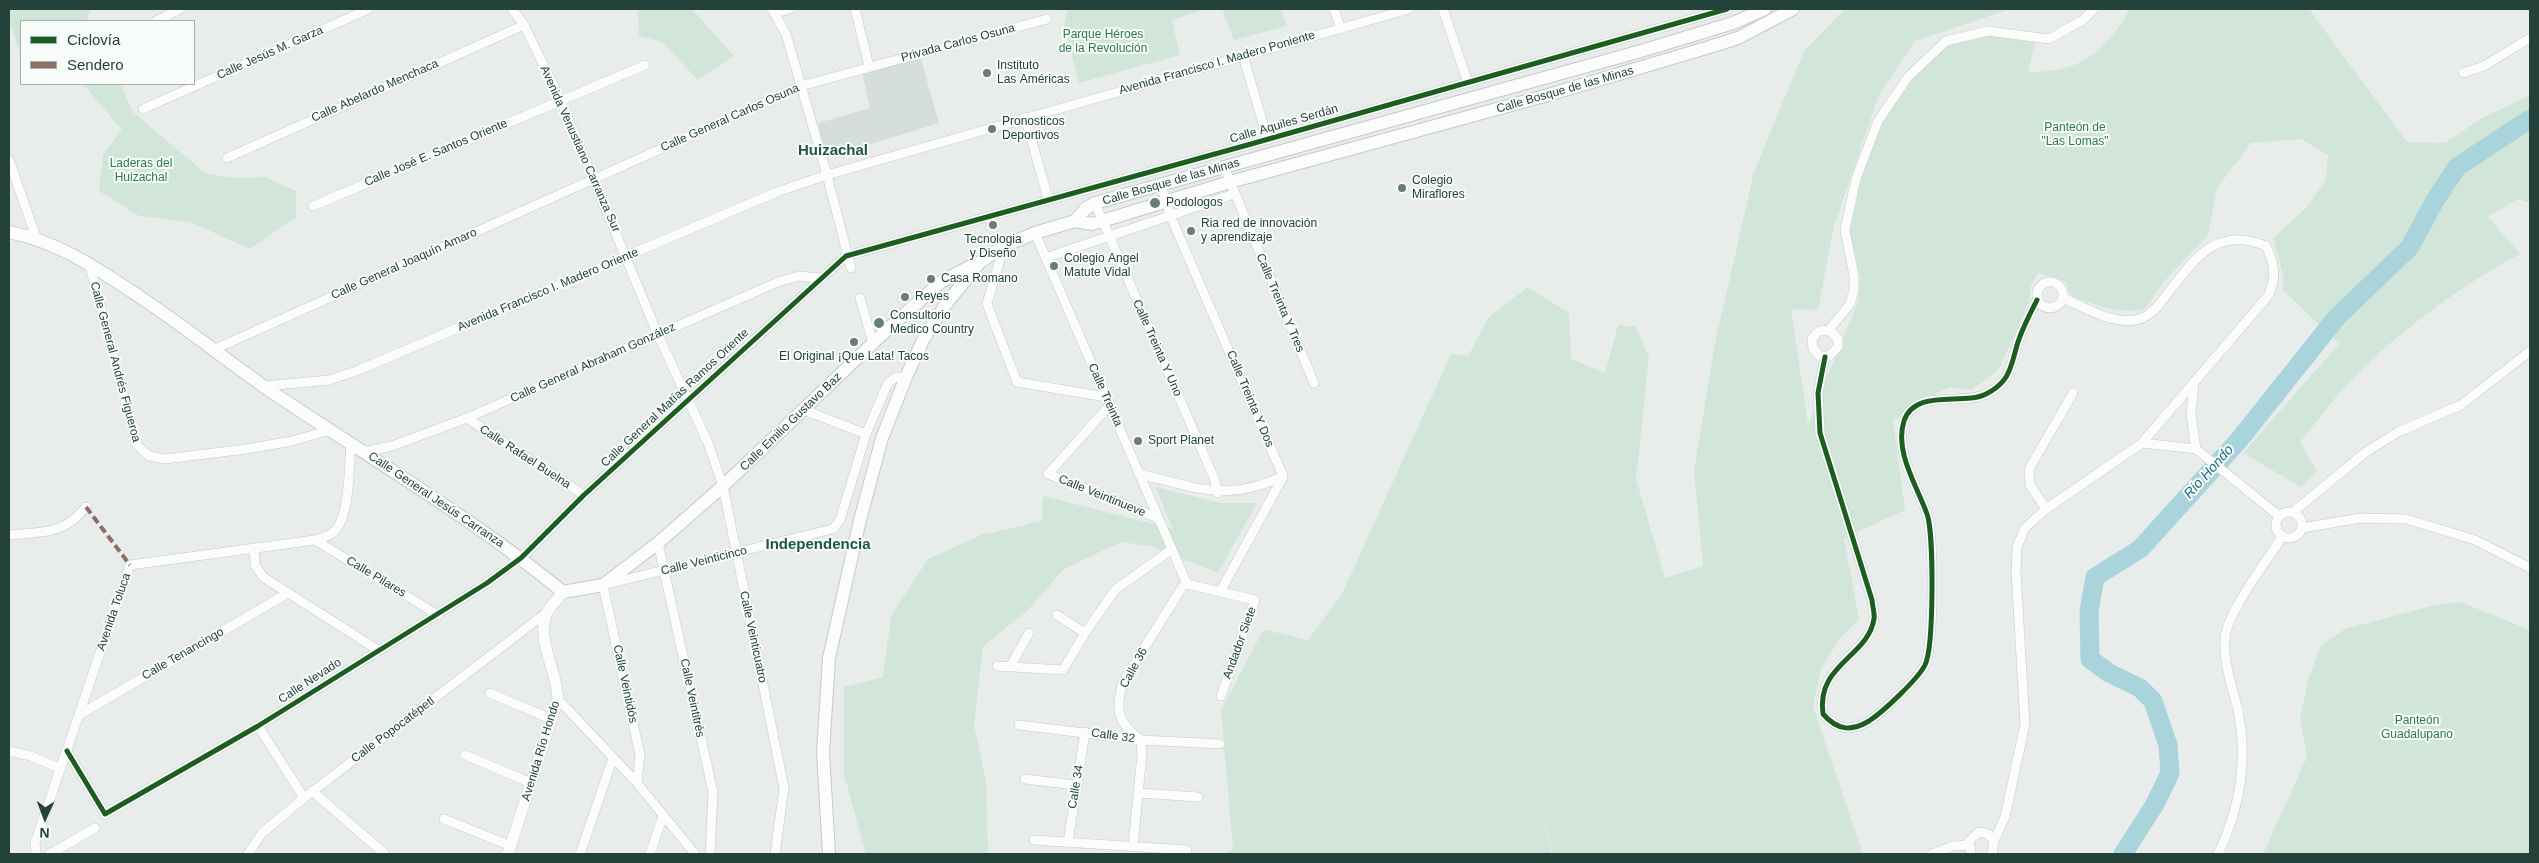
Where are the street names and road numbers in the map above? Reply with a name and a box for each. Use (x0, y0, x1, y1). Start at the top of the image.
street label: Privada Carlos Osuna (899, 21, 1017, 65)
street label: Calle Jesús M. Garza (215, 23, 325, 83)
street label: Avenida Francisco I. Madero Poniente (1117, 28, 1317, 98)
street label: Calle Abelardo Menchaca (309, 56, 441, 126)
street label: Calle Bosque de las Minas (1495, 63, 1635, 117)
street label: Avenida Venustiano Carranza Sur (537, 64, 623, 234)
street label: Calle General Carlos Osuna (659, 81, 801, 155)
street label: Calle Aquiles Serdán (1228, 102, 1340, 146)
street label: Calle José E. Santos Oriente (362, 116, 510, 190)
street label: Calle Bosque de las Minas (1101, 155, 1241, 209)
street label: Calle General Joaquín Amaro (329, 225, 479, 303)
street label: Avenida Francisco I. Madero Oriente (455, 245, 641, 335)
street label: Calle Treinta Y Tres (1253, 251, 1307, 355)
street label: Calle General Andrés Figueroa (87, 280, 143, 444)
street label: Calle Treinta Y Uno (1129, 297, 1185, 399)
street label: Calle General Abraham González (508, 320, 678, 406)
street label: Calle General Matías Ramos Oriente (598, 326, 752, 470)
street label: Calle Treinta Y Dos (1223, 349, 1277, 449)
street label: Calle Treinta (1085, 361, 1125, 429)
street label: Calle Emilio Gustavo Baz (737, 370, 845, 474)
street label: Calle Rafael Buelna (477, 422, 573, 492)
street label: Calle General Jesús Carranza (365, 449, 507, 551)
street label: Calle Veintinueve (1056, 472, 1148, 520)
street label: Calle Veinticinco (660, 543, 748, 579)
street label: Calle Pilares (343, 553, 409, 601)
street label: Avenida Toluca (94, 571, 134, 653)
street label: Calle Veinticuatro (736, 590, 770, 684)
street label: Andador Siete (1220, 605, 1260, 681)
street label: Calle Tenancingo (140, 625, 226, 683)
street label: Calle Veintidós (610, 644, 640, 724)
street label: Calle 36 (1117, 645, 1151, 691)
street label: Calle Nevado (276, 655, 344, 707)
street label: Calle Veintitrés (677, 657, 707, 739)
street label: Calle Popocatépetl (348, 694, 438, 766)
street label: Avenida Río Hondo (519, 699, 563, 803)
street label: Calle 32 (1090, 726, 1136, 746)
street label: Calle 34 (1065, 764, 1087, 810)

